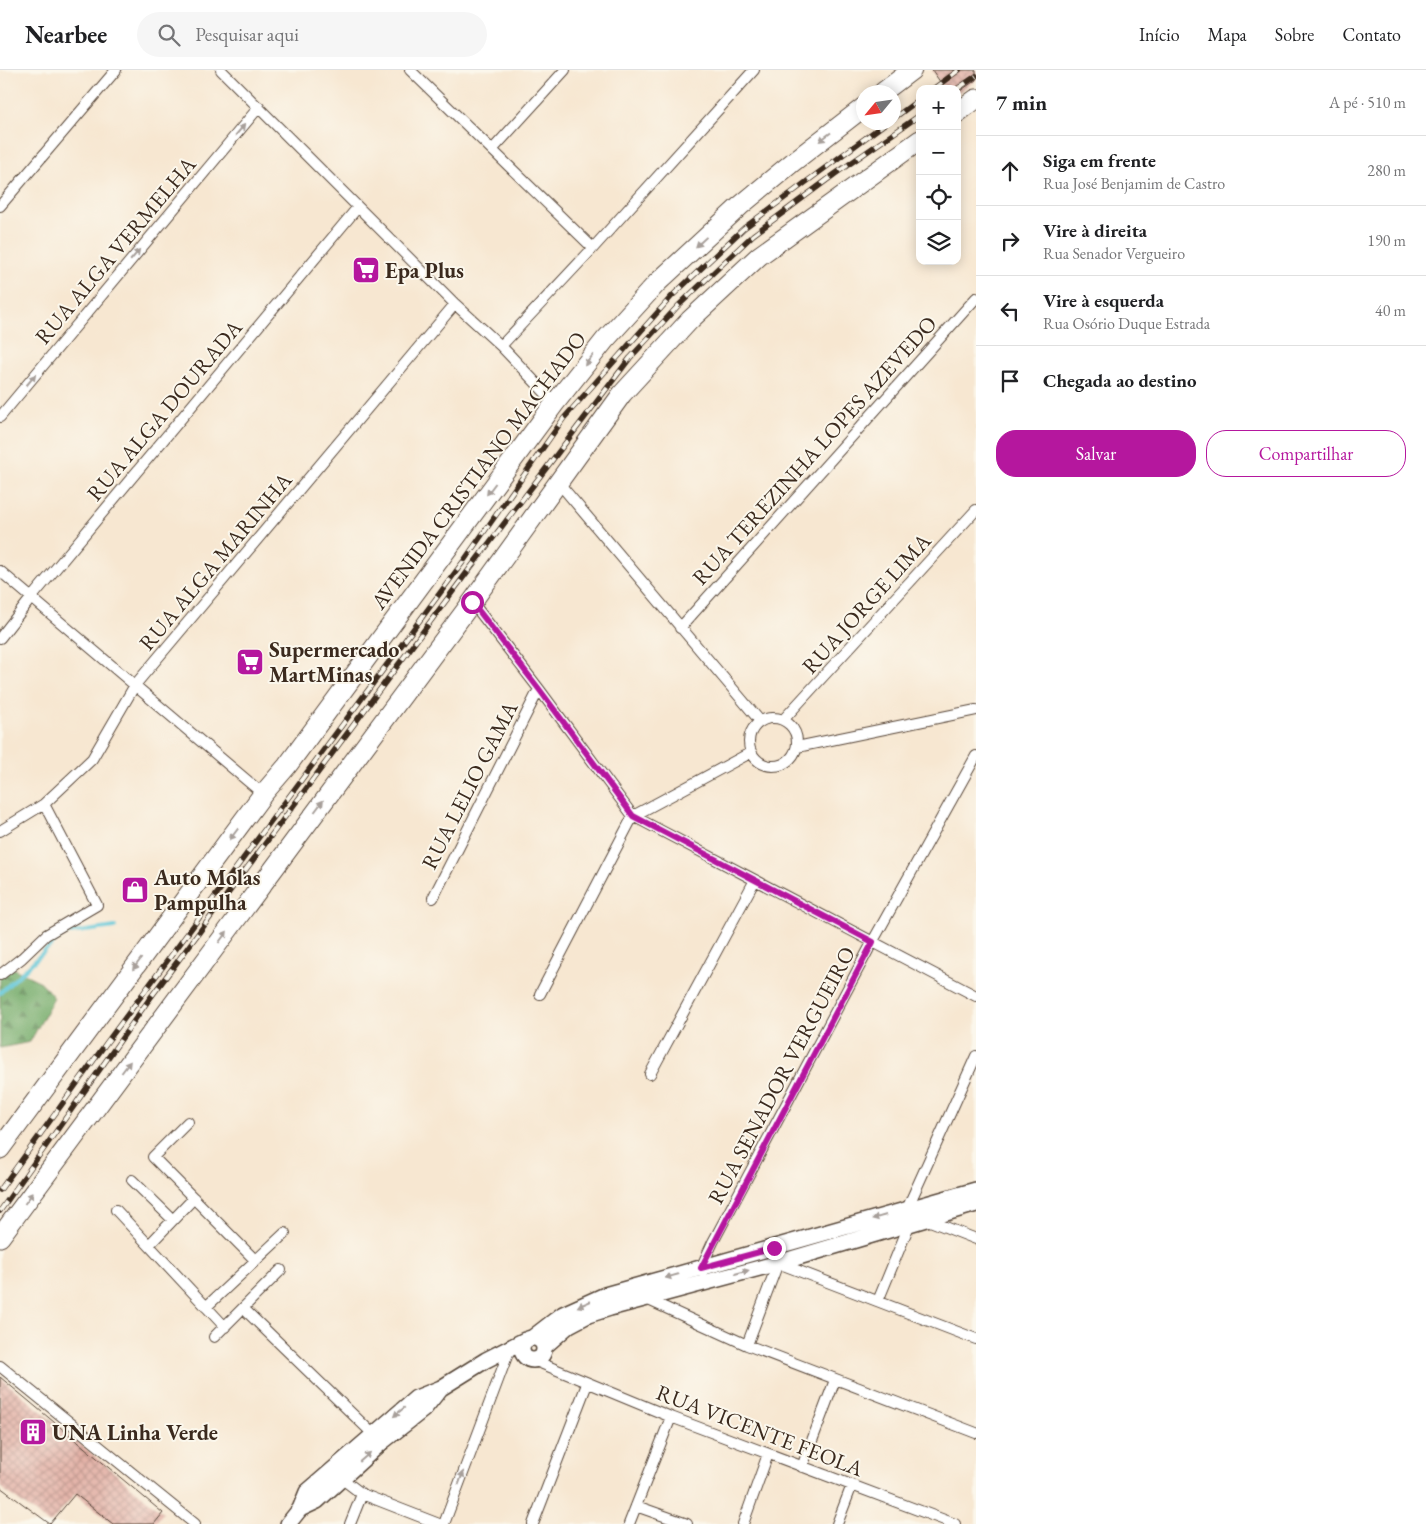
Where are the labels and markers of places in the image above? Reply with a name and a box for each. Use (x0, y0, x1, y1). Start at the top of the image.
supermarket icon: Epa Plus (351, 255, 381, 285)
place label: Epa Plus (385, 256, 464, 285)
place label: Supermercado MartMinas (269, 635, 399, 689)
supermarket icon: Supermercado MartMinas (235, 647, 265, 677)
place label: Auto Molas Pampulha (153, 863, 261, 917)
shop icon: Auto Molas Pampulha (120, 875, 150, 905)
building icon: UNA Linha Verde (18, 1417, 48, 1447)
place label: UNA Linha Verde (52, 1418, 218, 1447)

